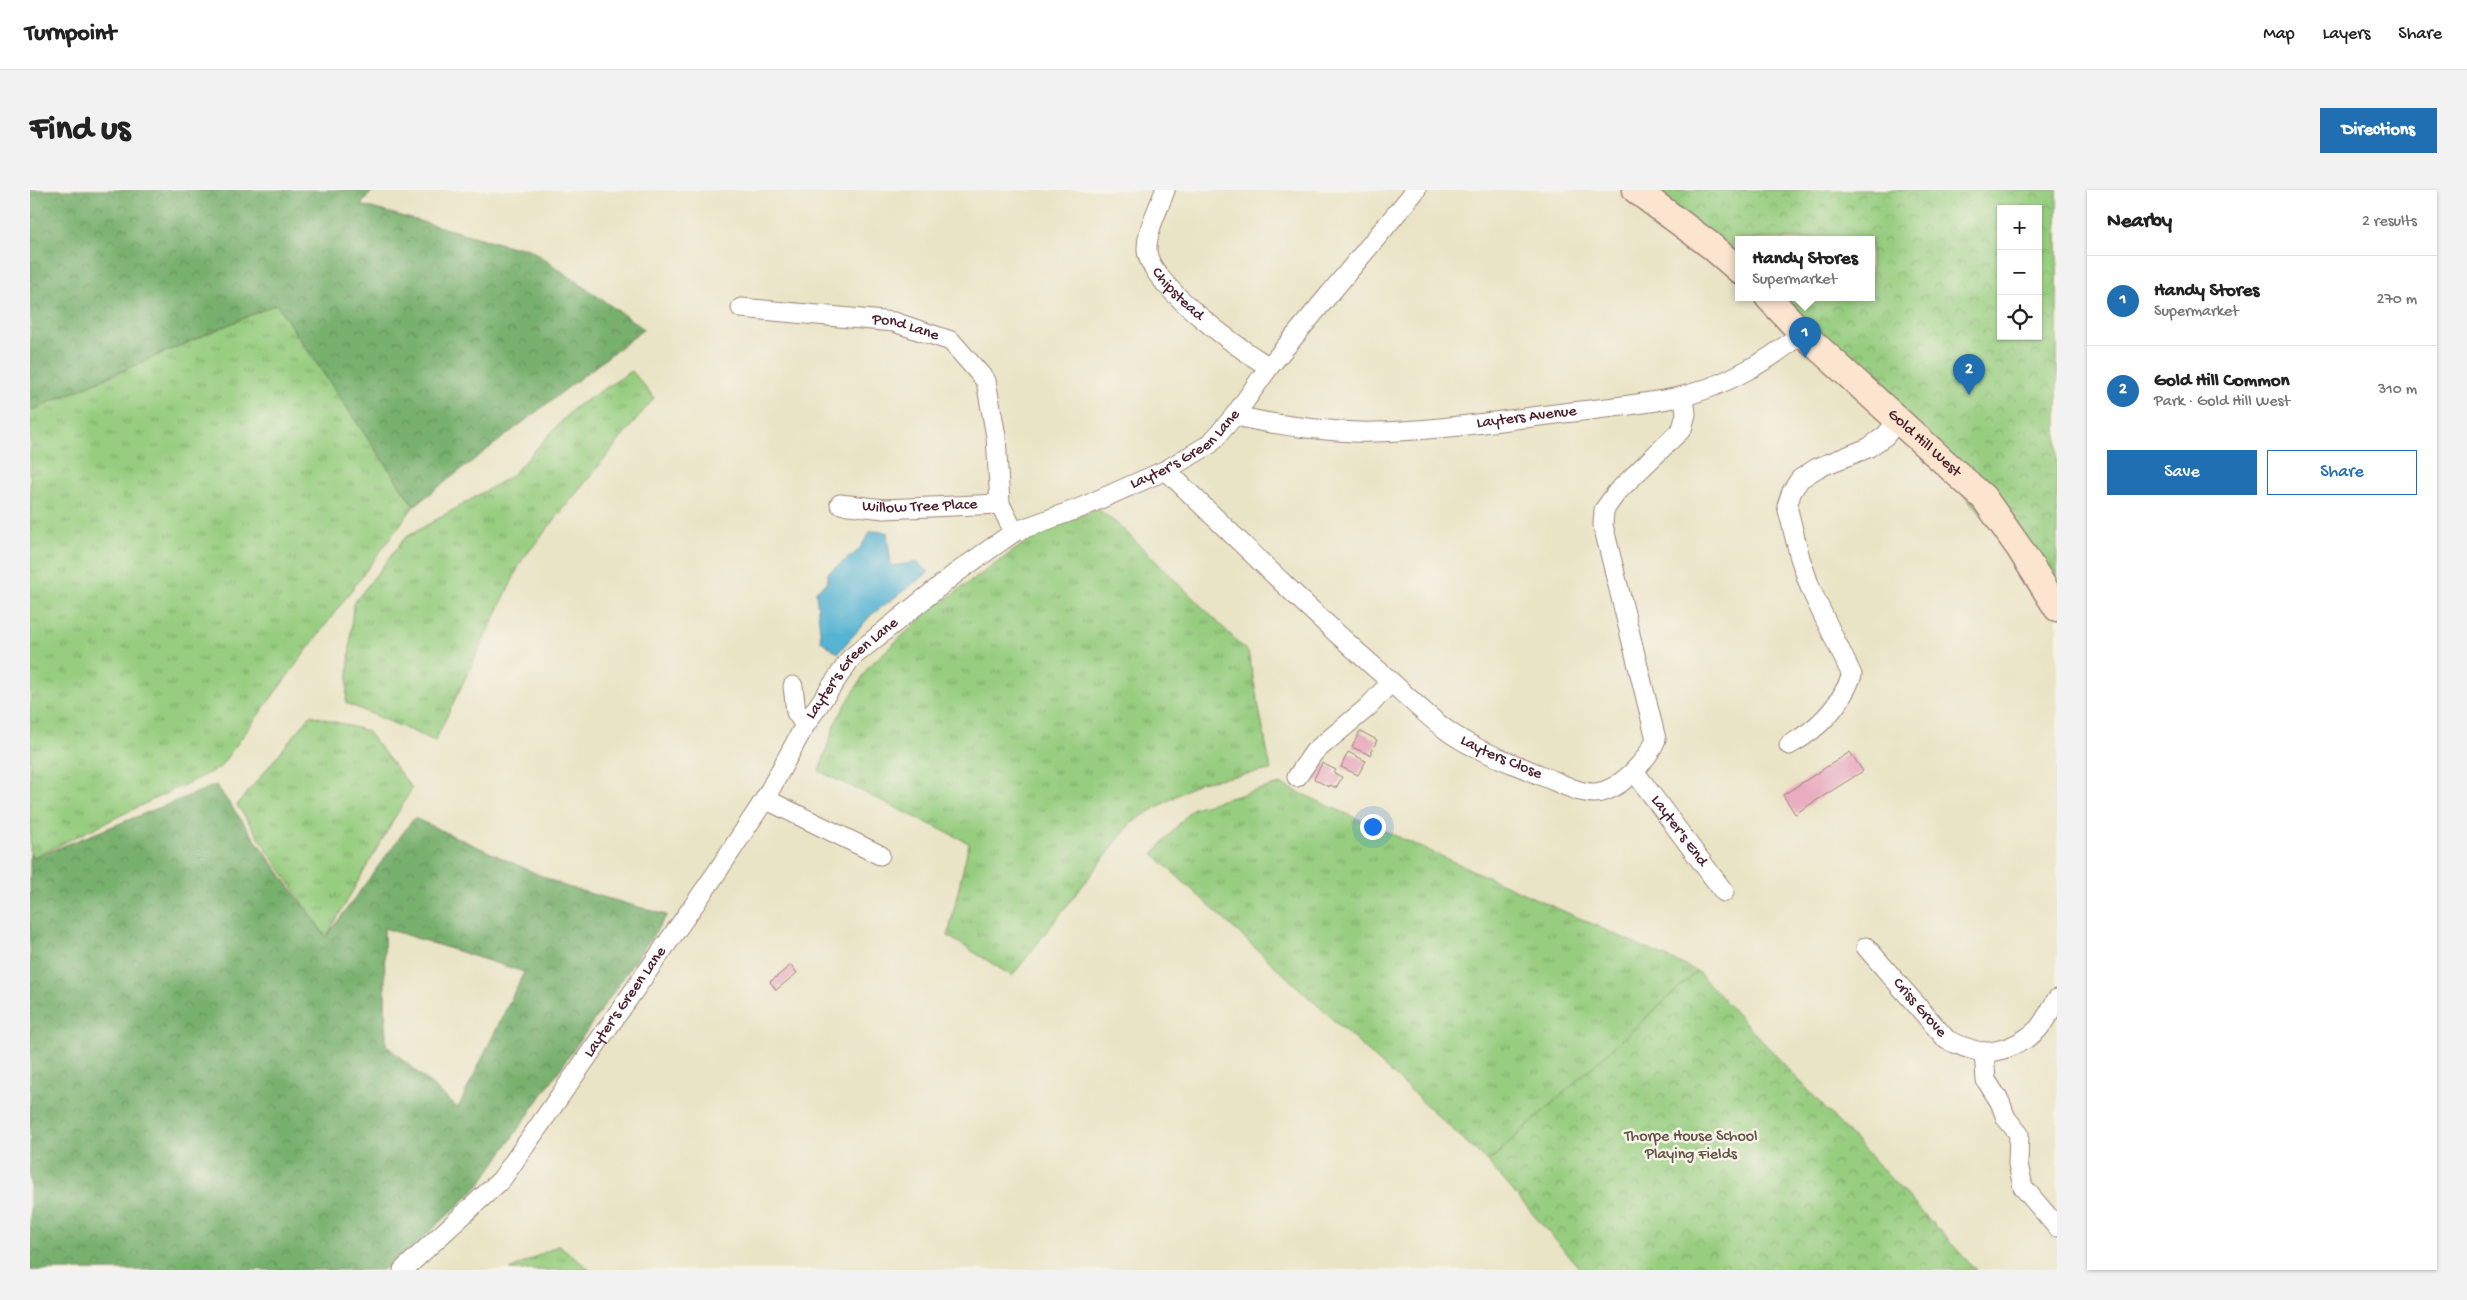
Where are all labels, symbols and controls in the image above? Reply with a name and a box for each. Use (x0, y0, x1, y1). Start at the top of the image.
text: Turnpoint (25, 20, 116, 49)
text: Map (2263, 24, 2295, 45)
text: Layers (2323, 24, 2370, 45)
text: Share (2398, 24, 2442, 45)
button: Directions (2320, 108, 2437, 153)
text: Find us (30, 110, 130, 151)
map controls (1997, 205, 2042, 340)
button: + (1997, 205, 2042, 250)
text: Nearby (2107, 210, 2172, 235)
text: 2 results (2362, 213, 2417, 232)
popup (1735, 236, 1875, 301)
text: Handy Stores (1752, 248, 1858, 271)
button: − (1997, 250, 2042, 295)
street label: Chipstead (1147, 264, 1209, 326)
text: Supermarket (1752, 271, 1837, 290)
text: Handy Stores (2154, 280, 2259, 303)
text: 1 (2120, 291, 2126, 310)
text: 270 m (2377, 291, 2417, 310)
button: locate (1997, 295, 2042, 340)
text: Supermarket (2154, 303, 2239, 322)
street label: Pond Lane (870, 310, 942, 346)
pin: 1 (1789, 317, 1821, 358)
pin: 2 (1953, 354, 1985, 395)
text: Gold Hill Common (2154, 370, 2290, 393)
text: 2 (2119, 381, 2127, 400)
text: 310 m (2378, 381, 2417, 400)
text: Park · Gold Hill West (2154, 393, 2290, 412)
street label: Layters Avenue (1476, 402, 1578, 433)
street label: Layter's Green Lane (1127, 405, 1245, 494)
street label: Gold Hill West (1883, 405, 1966, 483)
button: Save (2107, 450, 2257, 495)
button: Share (2267, 450, 2417, 495)
street label: Willow Tree Place (861, 495, 979, 519)
street label: Layter's Green Lane (802, 613, 903, 723)
street label: Layters Close (1457, 731, 1545, 784)
street label: Layter's End (1646, 792, 1712, 872)
your location (1360, 814, 1386, 840)
street label: Layter's Green Lane (580, 943, 671, 1062)
street label: Criss Grove (1888, 974, 1951, 1042)
park label: Thorpe House School Playing Fields (1623, 1128, 1758, 1165)

